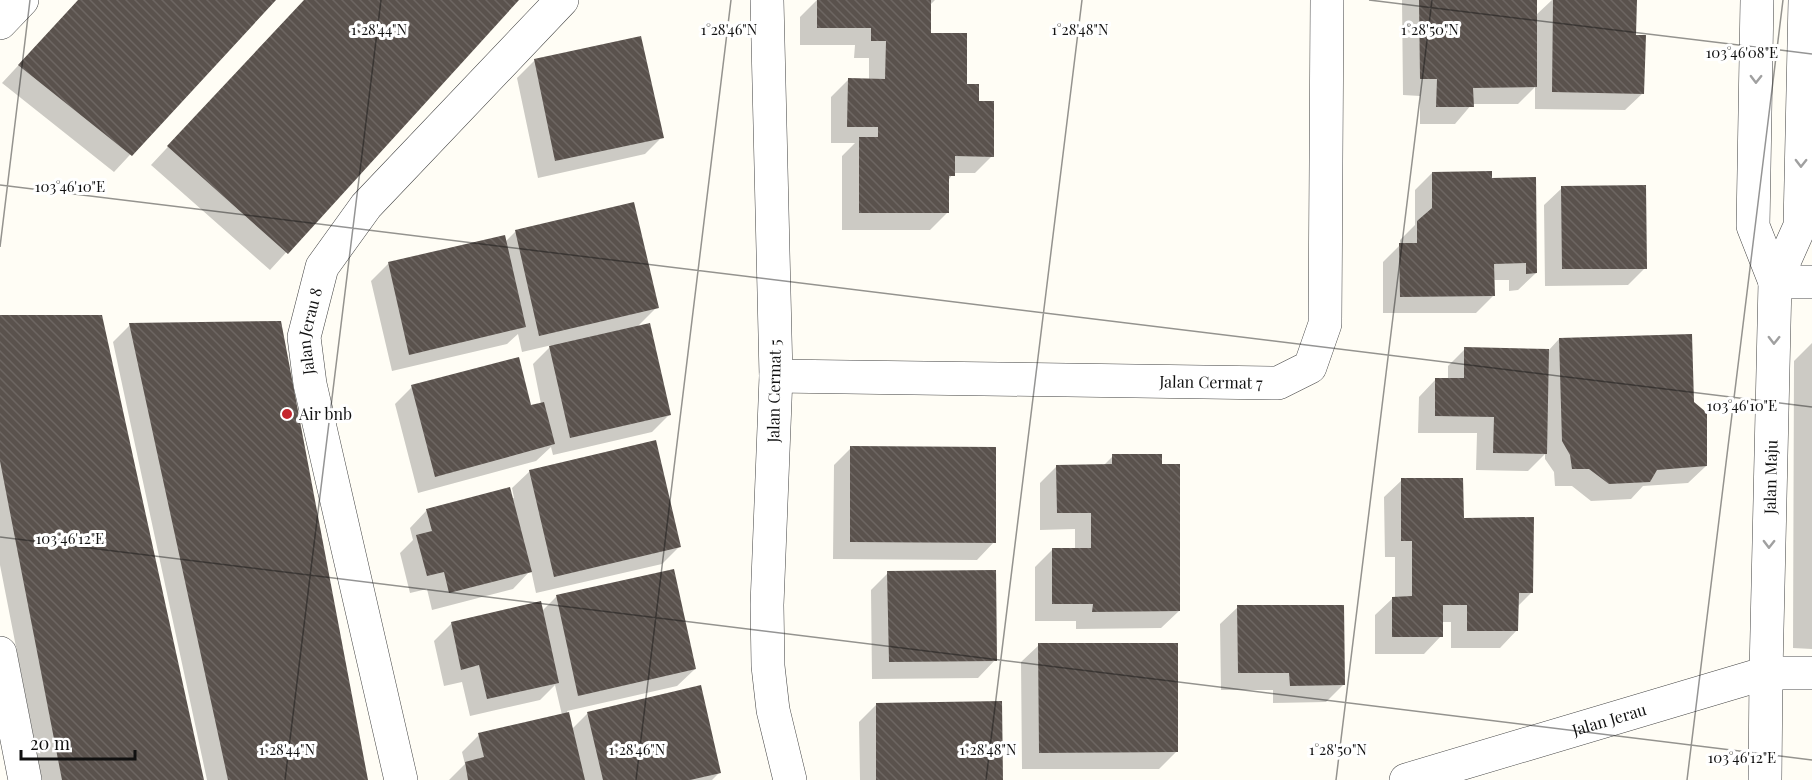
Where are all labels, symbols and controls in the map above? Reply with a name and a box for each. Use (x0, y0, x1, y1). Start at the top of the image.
text: 1°28'44"N (351, 19, 408, 39)
text: 1°28'46"N (701, 19, 758, 39)
text: 1°28'48"N (1052, 19, 1109, 39)
text: 1°28'50"N (1401, 19, 1459, 39)
text: 103°46'08"E (1706, 42, 1778, 62)
one-way arrow (1749, 75, 1762, 84)
one-way arrow (1795, 159, 1807, 168)
text: 103°46'10"E (35, 176, 105, 196)
street label: Jalan Jerau 8 (293, 285, 326, 377)
one-way arrow (1768, 336, 1780, 345)
street label: Jalan Cermat 5 (762, 339, 785, 444)
street label: Jalan Cermat 7 (1158, 370, 1263, 393)
text: 103°46'10"E (1707, 395, 1777, 415)
place label: Air bnb (298, 403, 352, 424)
marker: Air bnb (280, 407, 294, 421)
street label: Jalan Maju (1759, 440, 1781, 515)
text: 103°46'12"E (36, 528, 104, 548)
one-way arrow (1763, 540, 1775, 549)
street label: Jalan Jerau (1569, 698, 1649, 740)
scale bar (21, 723, 135, 761)
text: 20 m (30, 731, 70, 755)
text: 1°28'44"N (259, 739, 316, 759)
text: 1°28'46"N (609, 739, 666, 759)
text: 1°28'48"N (960, 739, 1017, 759)
text: 1°28'50"N (1309, 739, 1367, 759)
text: 103°46'12"E (1708, 747, 1776, 767)

